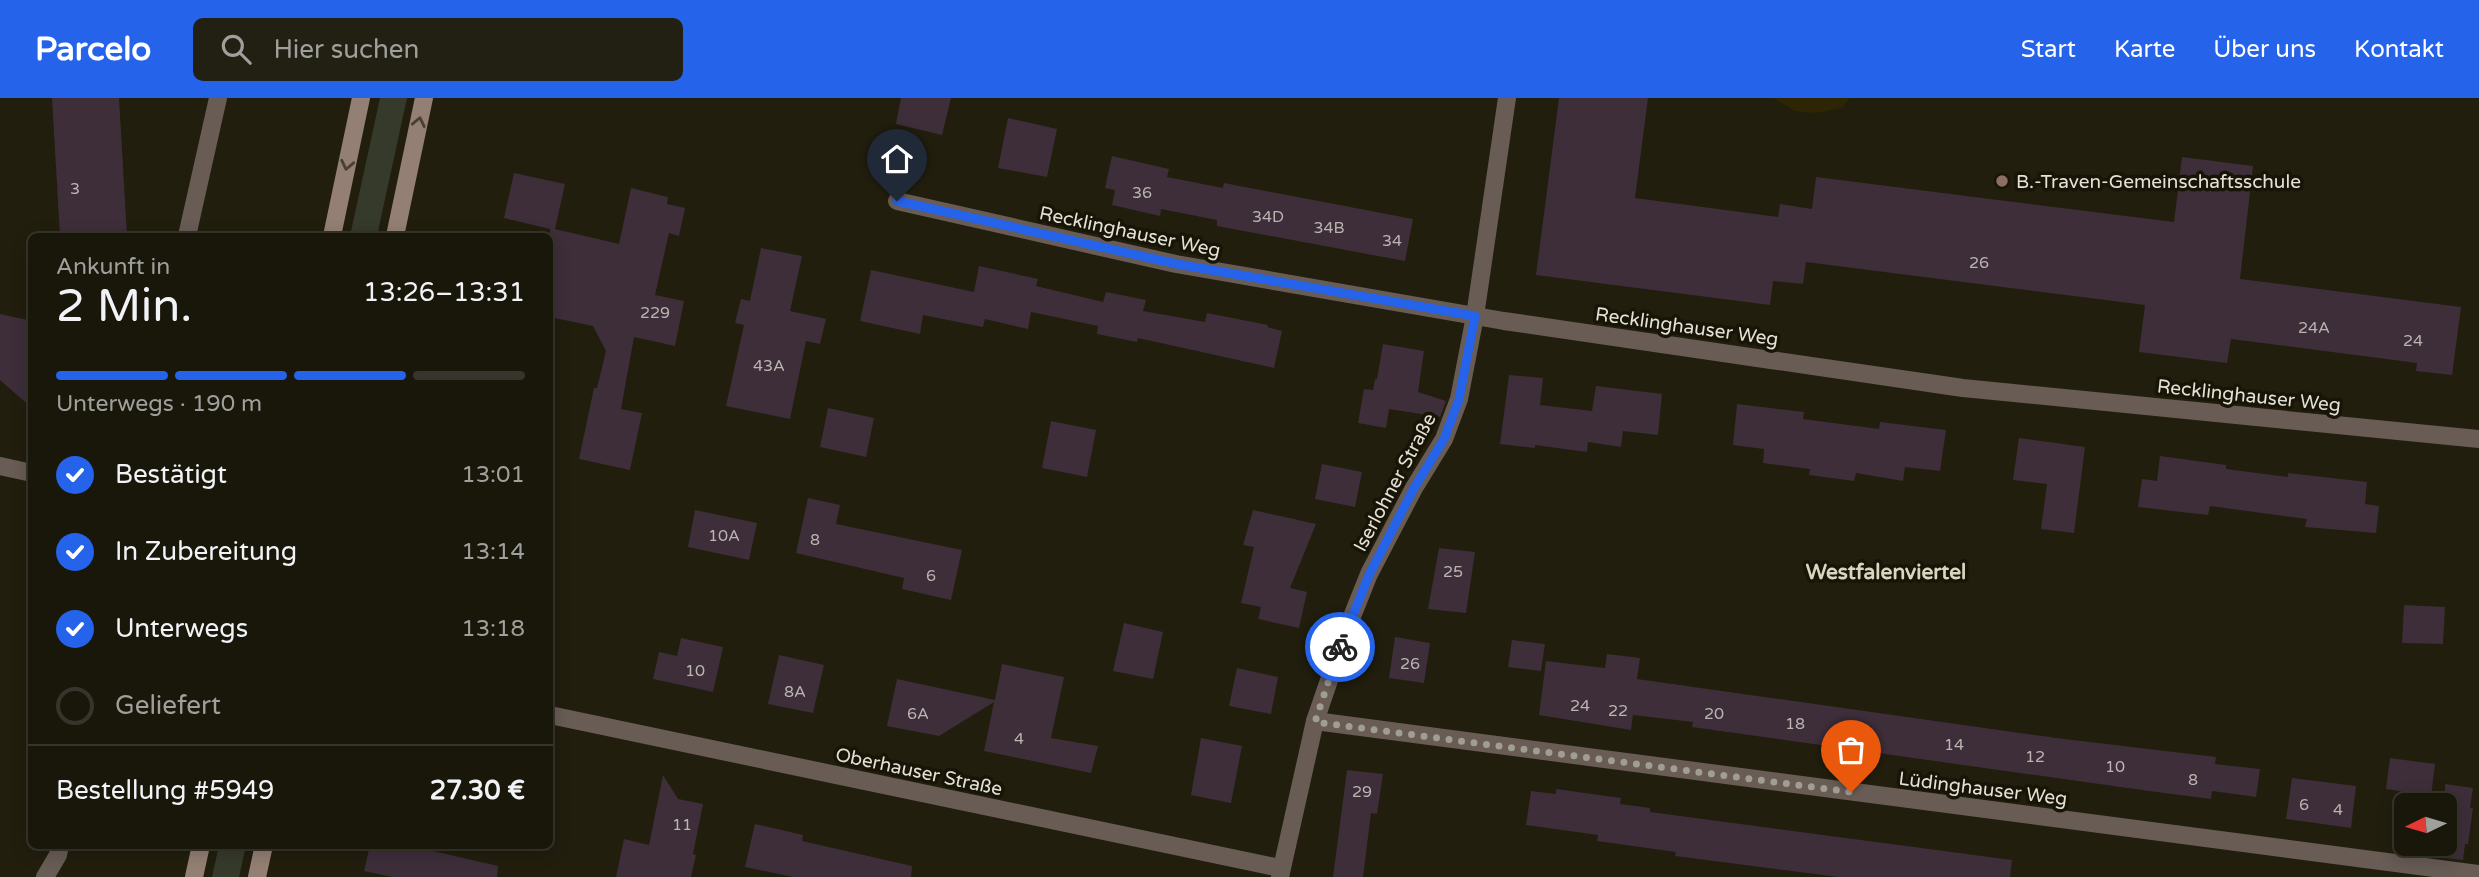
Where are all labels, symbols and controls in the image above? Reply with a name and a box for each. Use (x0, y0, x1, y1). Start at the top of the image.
search box (193, 18, 683, 81)
text: Parcelo (35, 30, 151, 69)
icon: search (217, 30, 255, 68)
text: Hier suchen (273, 34, 419, 65)
text: Start (2021, 35, 2076, 64)
text: Karte (2114, 35, 2175, 64)
text: Über uns (2213, 35, 2316, 64)
text: Kontakt (2354, 35, 2444, 64)
one-way arrow (411, 116, 426, 128)
pin (867, 129, 927, 201)
icon: home (878, 140, 916, 178)
one-way arrow (341, 159, 356, 171)
place label: B.-Traven-Gemeinschaftsschule (2016, 171, 2301, 193)
marker: B.-Traven-Gemeinschaftsschule (1994, 173, 2010, 189)
house number: 3 (70, 179, 80, 199)
house number: 36 (1132, 183, 1152, 203)
street label: Recklinghauser Weg (1037, 202, 1222, 262)
house number: 34D (1252, 207, 1284, 227)
house number: 34B (1313, 218, 1345, 238)
house number: 34 (1382, 231, 1402, 251)
text: Ankunft in (56, 253, 170, 281)
house number: 26 (1969, 253, 1989, 273)
text: 13:26–13:31 (363, 277, 525, 308)
text: 2 Min. (56, 279, 192, 334)
house number: 229 (640, 303, 670, 323)
street label: Recklinghauser Weg (1594, 303, 1780, 351)
house number: 24A (2298, 318, 2330, 338)
house number: 24 (2403, 331, 2423, 351)
house number: 43A (753, 356, 785, 376)
street label: Recklinghauser Weg (2156, 375, 2342, 417)
text: Unterwegs · 190 m (56, 390, 262, 418)
street label: Iserlohner Straße (1349, 410, 1441, 555)
icon: check (56, 456, 94, 494)
text: Bestätigt (115, 459, 227, 490)
text: 13:01 (461, 461, 525, 489)
house number: 10A (708, 526, 740, 546)
house number: 8 (810, 530, 820, 550)
icon: check (56, 533, 94, 571)
text: In Zubereitung (115, 536, 297, 567)
text: 13:14 (461, 538, 525, 566)
district label: Westfalenviertel (1806, 560, 1966, 585)
house number: 25 (1443, 562, 1463, 582)
house number: 6 (926, 566, 936, 586)
icon: check (56, 610, 94, 648)
courier (1305, 612, 1375, 682)
text: Unterwegs (115, 613, 248, 644)
text: 13:18 (461, 615, 525, 643)
icon: bike (1321, 628, 1359, 666)
house number: 26 (1400, 654, 1420, 674)
house number: 10 (685, 661, 705, 681)
house number: 8A (784, 682, 806, 702)
text: Geliefert (115, 690, 221, 721)
house number: 24 (1570, 696, 1590, 716)
house number: 22 (1608, 701, 1628, 721)
house number: 6A (907, 704, 929, 724)
house number: 20 (1704, 704, 1724, 724)
house number: 18 (1785, 714, 1805, 734)
pin (1821, 720, 1881, 792)
house number: 4 (1014, 729, 1024, 749)
icon: bag (1832, 731, 1870, 769)
house number: 14 (1944, 735, 1964, 755)
street label: Oberhauser Straße (833, 744, 1004, 800)
house number: 12 (2025, 747, 2045, 767)
house number: 10 (2105, 757, 2125, 777)
street label: Lüdinghauser Weg (1897, 768, 2068, 810)
house number: 8 (2188, 770, 2198, 790)
text: Bestellung #5949 (56, 775, 274, 806)
text: 27.30 € (430, 775, 525, 806)
house number: 29 (1352, 782, 1372, 802)
north arrow (2394, 793, 2457, 856)
map controls (2394, 793, 2457, 856)
house number: 6 (2299, 795, 2309, 815)
house number: 4 (2333, 800, 2343, 820)
house number: 11 (672, 815, 692, 835)

